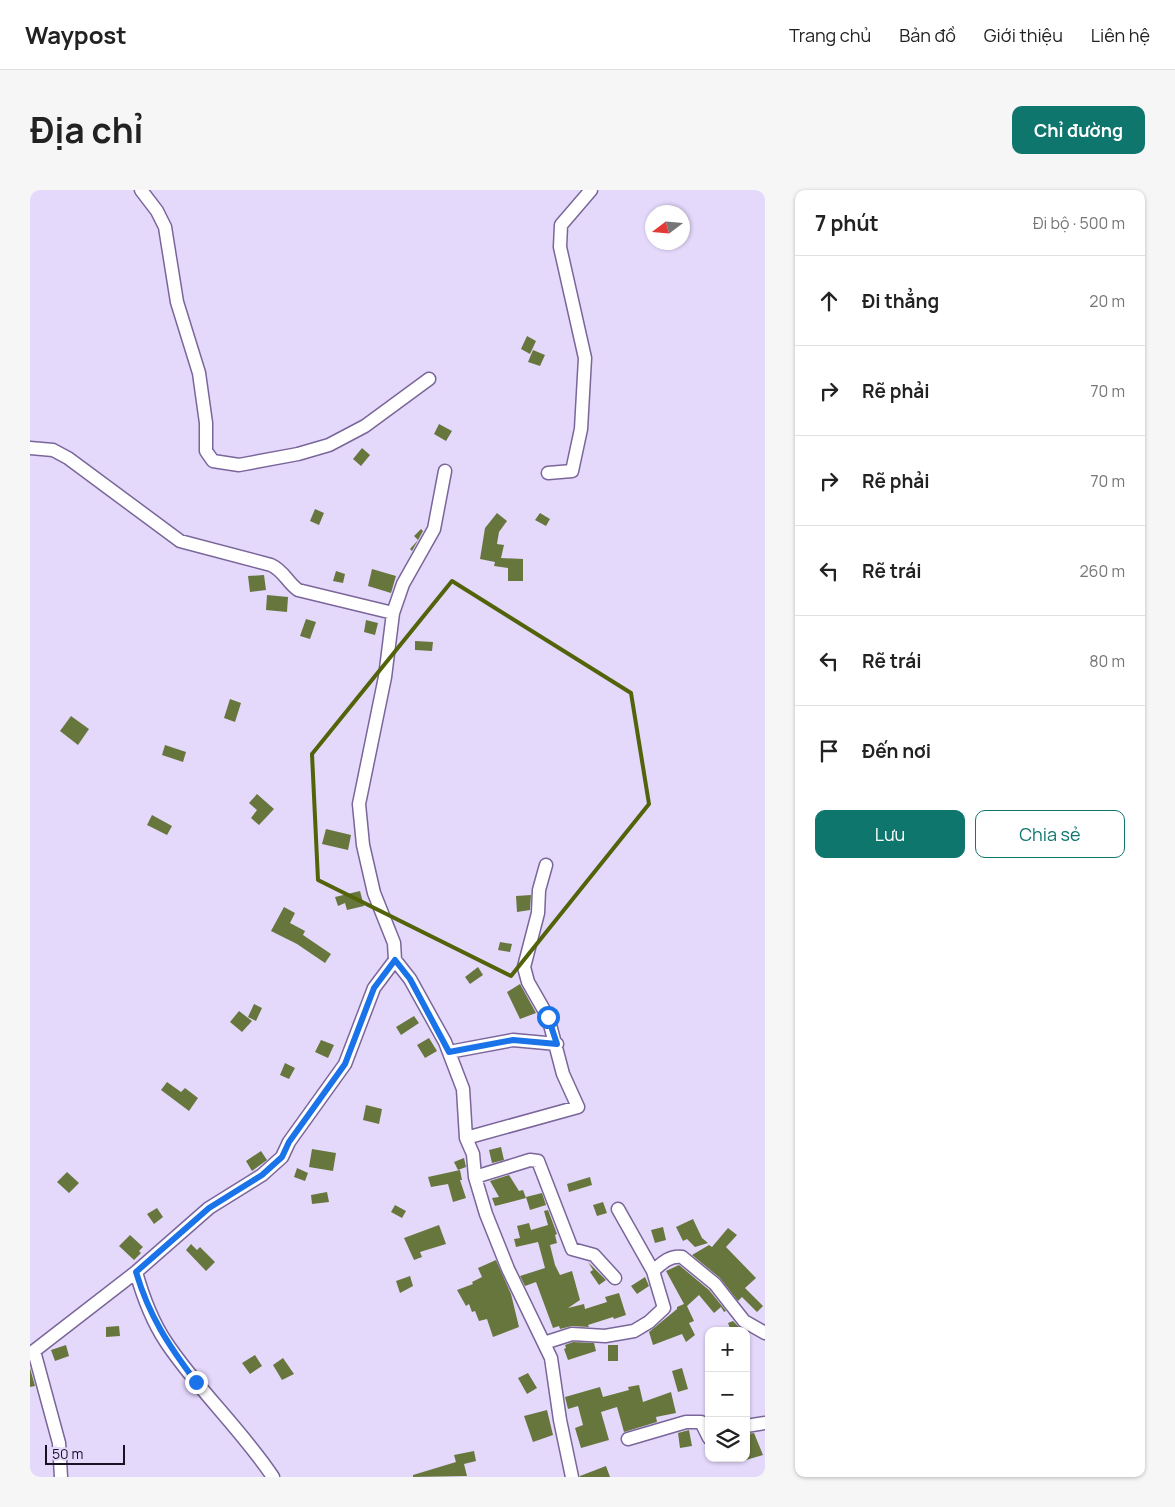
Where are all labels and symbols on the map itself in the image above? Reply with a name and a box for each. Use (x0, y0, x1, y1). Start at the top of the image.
north arrow (645, 205, 690, 250)
route start (537, 1006, 560, 1029)
route end (185, 1371, 208, 1394)
scale bar (45, 1442, 125, 1465)

